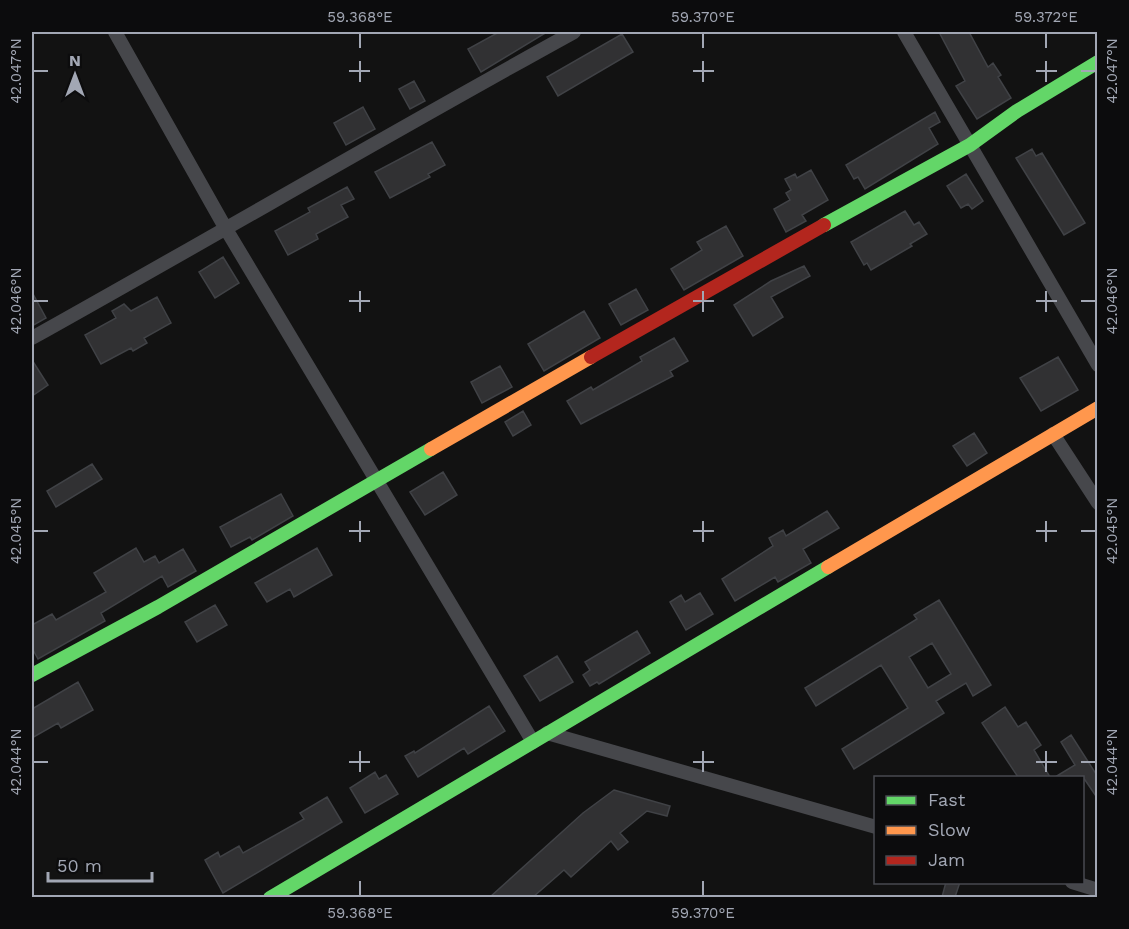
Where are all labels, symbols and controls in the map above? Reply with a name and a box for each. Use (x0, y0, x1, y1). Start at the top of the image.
text: 59.368°E (327, 8, 393, 26)
text: 59.370°E (671, 8, 735, 26)
text: 59.372°E (1014, 8, 1078, 26)
text: 42.047°N (7, 38, 25, 104)
text: 42.047°N (1103, 38, 1121, 104)
north arrow (45, 45, 105, 105)
text: N (69, 51, 81, 70)
text: 42.046°N (7, 267, 25, 335)
text: 42.046°N (1103, 267, 1121, 335)
text: 42.045°N (7, 498, 25, 564)
text: 42.045°N (1103, 498, 1121, 564)
text: 42.044°N (7, 728, 25, 796)
text: 42.044°N (1103, 728, 1121, 796)
legend (874, 776, 1084, 884)
text: Fast (928, 789, 966, 810)
text: Slow (928, 819, 971, 840)
scale bar (48, 845, 152, 883)
text: Jam (928, 849, 965, 870)
text: 50 m (57, 855, 102, 876)
text: 59.368°E (327, 904, 393, 922)
text: 59.370°E (671, 904, 735, 922)

